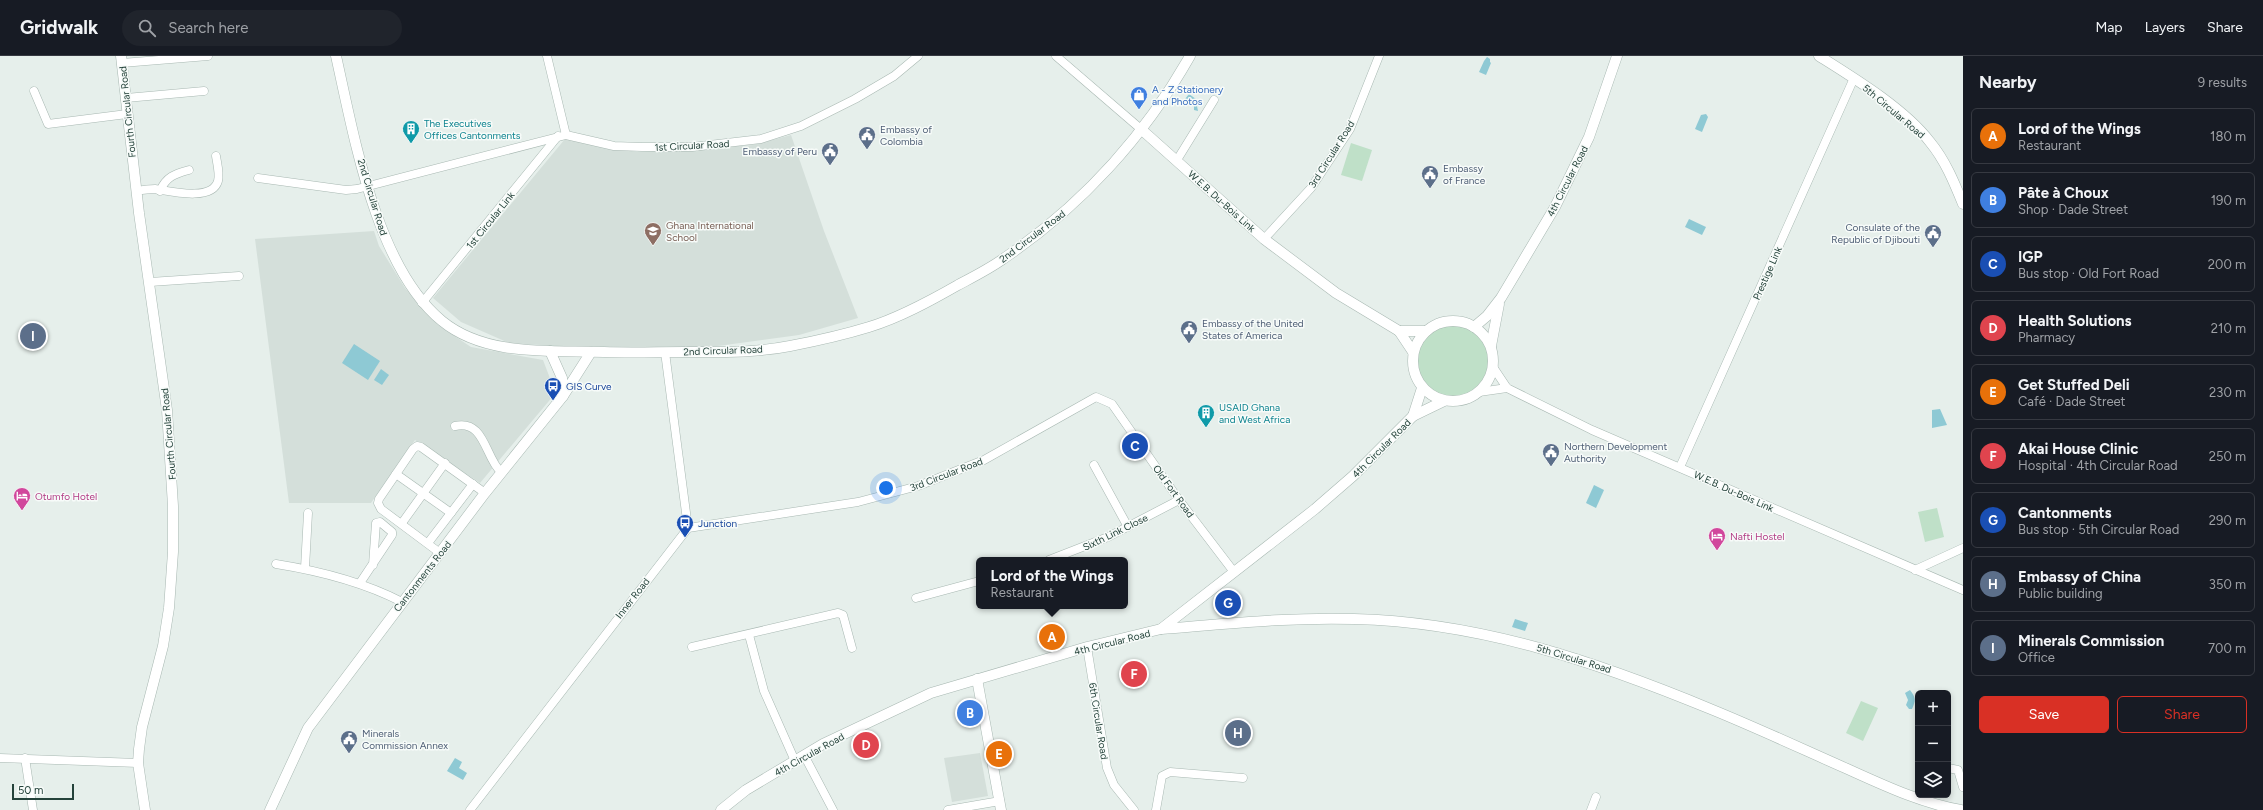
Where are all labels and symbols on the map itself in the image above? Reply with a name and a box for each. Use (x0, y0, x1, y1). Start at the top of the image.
street label: Fourth Circular Road (116, 65, 139, 158)
street label: 5th Circular Road (1860, 81, 1928, 141)
place label: A - Z Stationery and Photos (1152, 83, 1224, 108)
shop icon: A - Z Stationery and Photos (1129, 85, 1149, 110)
place label: The Executives Offices Cantonments (424, 117, 521, 142)
street label: 3rd Circular Road (1305, 118, 1357, 190)
building icon: The Executives Offices Cantonments (401, 119, 421, 144)
place label: Embassy of Colombia (880, 123, 932, 148)
public building icon: Embassy of Colombia (857, 125, 877, 150)
street label: 1st Circular Road (654, 137, 730, 154)
public building icon: Embassy of Peru (820, 141, 840, 166)
street label: 4th Circular Road (1544, 143, 1591, 219)
place label: Embassy of Peru (742, 145, 817, 158)
street label: 2nd Circular Road (355, 157, 390, 237)
place label: Embassy of France (1443, 162, 1486, 187)
public building icon: Embassy of France (1420, 164, 1440, 189)
street label: W.E.B. Du-Bois Link (1185, 168, 1258, 235)
street label: 1st Circular Link (463, 189, 518, 252)
street label: 2nd Circular Road (997, 207, 1068, 266)
place label: Ghana International School (666, 219, 754, 244)
school or university icon: Ghana International School (643, 221, 663, 246)
place label: Consulate of the Republic of Djibouti (1831, 221, 1921, 246)
public building icon: Consulate of the Republic of Djibouti (1923, 223, 1943, 248)
street label: Prestige Link (1750, 244, 1785, 302)
place label: Embassy of the United States of America (1202, 317, 1304, 342)
public building icon: Embassy of the United States of America (1179, 319, 1199, 344)
pin: I (20, 321, 46, 351)
street label: 2nd Circular Road (683, 343, 763, 358)
bus stop icon: GIS Curve (543, 376, 563, 401)
place label: GIS Curve (566, 380, 612, 393)
street label: Fourth Circular Road (158, 387, 179, 480)
place label: USAID Ghana and West Africa (1219, 401, 1290, 426)
building icon: USAID Ghana and West Africa (1196, 403, 1216, 428)
street label: 4th Circular Road (1349, 416, 1414, 481)
pin: C (1122, 431, 1148, 461)
place label: Northern Development Authority (1564, 440, 1667, 465)
public building icon: Northern Development Authority (1541, 442, 1561, 467)
street label: 3rd Circular Road (908, 455, 985, 494)
street label: Old Fort Road (1150, 462, 1197, 520)
street label: W.E.B. Du-Bois Link (1692, 468, 1776, 515)
your location (876, 478, 896, 498)
hotel icon: Otumfo Hotel (12, 486, 32, 511)
place label: Otumfo Hotel (35, 490, 97, 503)
street label: Sixth Link Close (1081, 511, 1150, 554)
bus stop icon: Junction (675, 513, 695, 538)
place label: Junction (698, 517, 738, 530)
hotel icon: Nafti Hostel (1707, 526, 1727, 551)
place label: Nafti Hostel (1730, 530, 1785, 543)
street label: Cantonments Road (391, 538, 454, 614)
street label: Inner Road (612, 575, 652, 621)
pin: G (1215, 588, 1241, 618)
pin: A (1039, 622, 1065, 652)
street label: 4th Circular Road (1073, 627, 1152, 658)
street label: 5th Circular Road (1535, 641, 1613, 676)
pin: F (1121, 659, 1147, 689)
street label: 6th Circular Road (1086, 682, 1111, 761)
pin: B (957, 698, 983, 728)
pin: H (1225, 718, 1251, 748)
place label: Minerals Commission Annex (362, 727, 448, 752)
public building icon: Minerals Commission Annex (339, 729, 359, 754)
street label: 4th Circular Road (772, 730, 847, 779)
pin: D (853, 730, 879, 760)
pin: E (986, 739, 1012, 769)
scale bar (12, 782, 74, 801)

